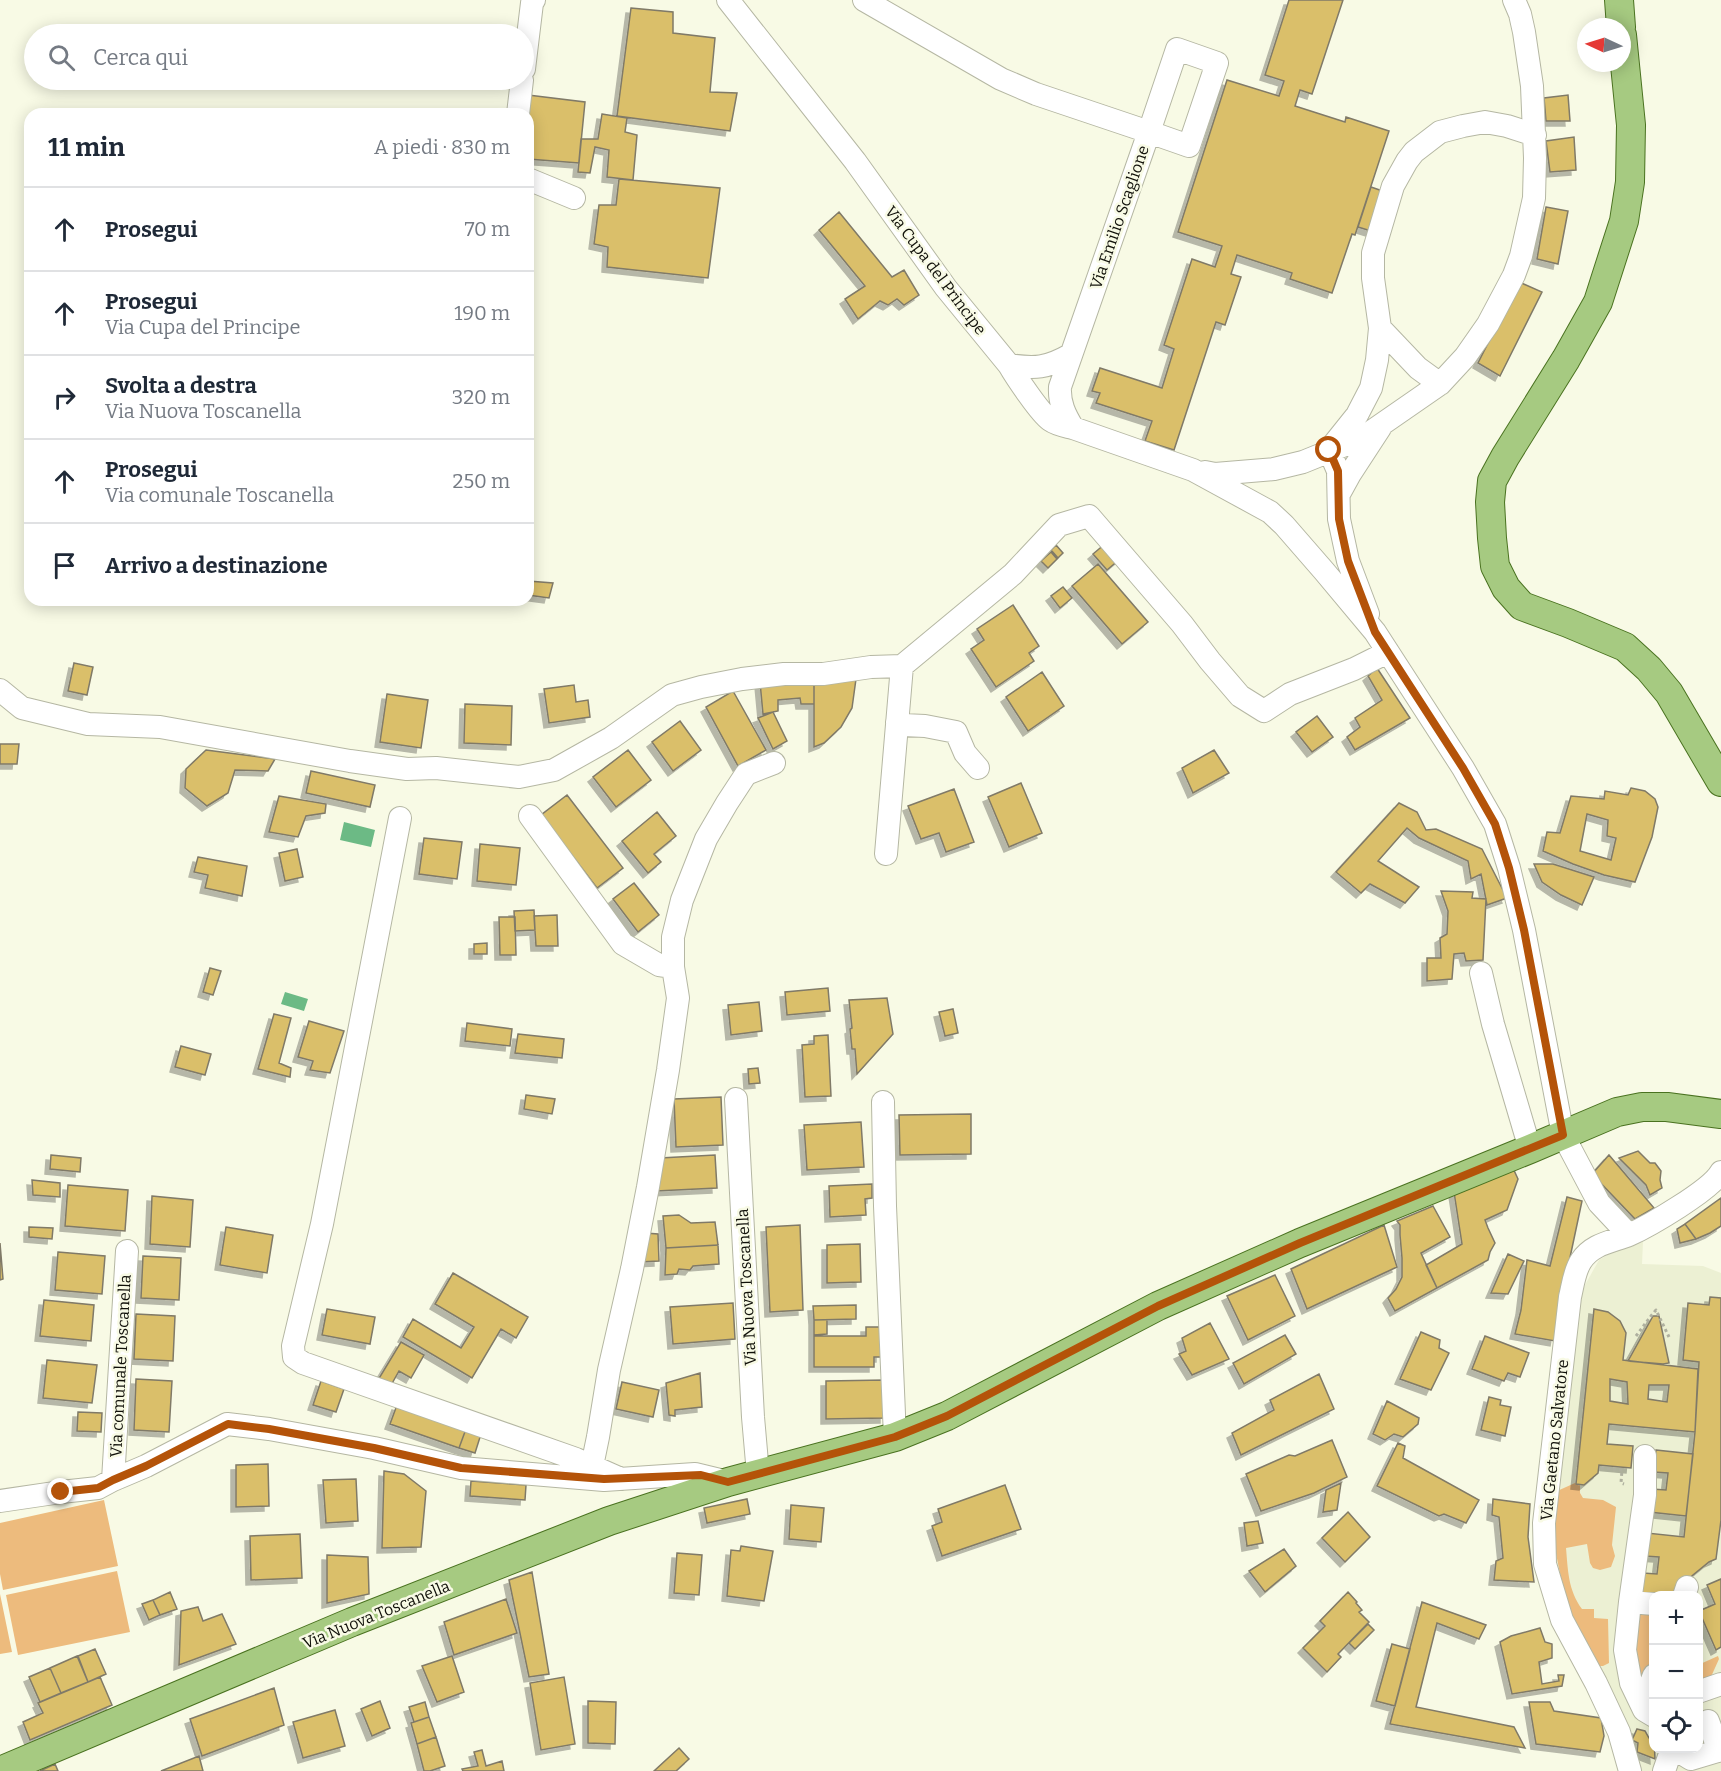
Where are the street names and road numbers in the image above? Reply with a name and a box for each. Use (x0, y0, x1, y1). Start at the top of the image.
street label: Via Emilio Scaglione (1086, 143, 1153, 292)
street label: Via Cupa del Principe (881, 202, 990, 338)
street label: Via Nuova Toscanella (733, 1208, 760, 1366)
street label: Via comunale Toscanella (106, 1274, 135, 1458)
street label: Via Gaetano Salvatore (1537, 1358, 1572, 1522)
street label: Via Nuova Toscanella (300, 1576, 453, 1653)

